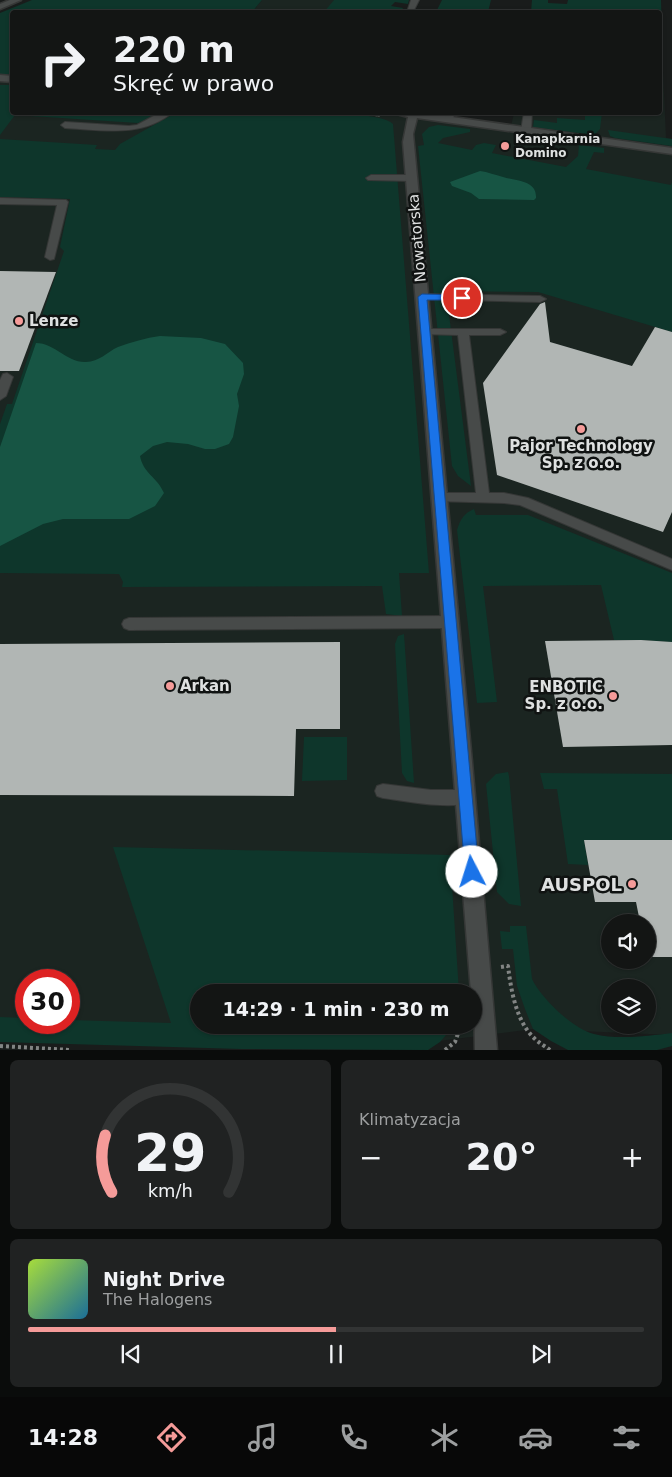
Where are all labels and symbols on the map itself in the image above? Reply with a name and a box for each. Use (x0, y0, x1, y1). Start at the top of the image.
place label: Kanapkarnia Domino (515, 132, 600, 160)
marker: Kanapkarnia Domino (499, 140, 511, 152)
street label: Nowatorska (404, 193, 430, 283)
pin (441, 277, 483, 319)
place label: Lenze (29, 312, 78, 330)
marker: Lenze (13, 315, 25, 327)
marker: Pajor Technology Sp. z o.o. (575, 423, 587, 435)
place label: Pajor Technology Sp. z o.o. (509, 437, 653, 472)
place label: Arkan (180, 677, 230, 695)
place label: ENBOTIC Sp. z o.o. (525, 678, 603, 713)
marker: Arkan (164, 680, 176, 692)
marker: ENBOTIC Sp. z o.o. (607, 690, 619, 702)
position arrow (445, 845, 497, 897)
place label: AUSPOL (541, 874, 622, 895)
marker: AUSPOL (626, 878, 638, 890)
speed limit sign: 30 (15, 969, 80, 1034)

